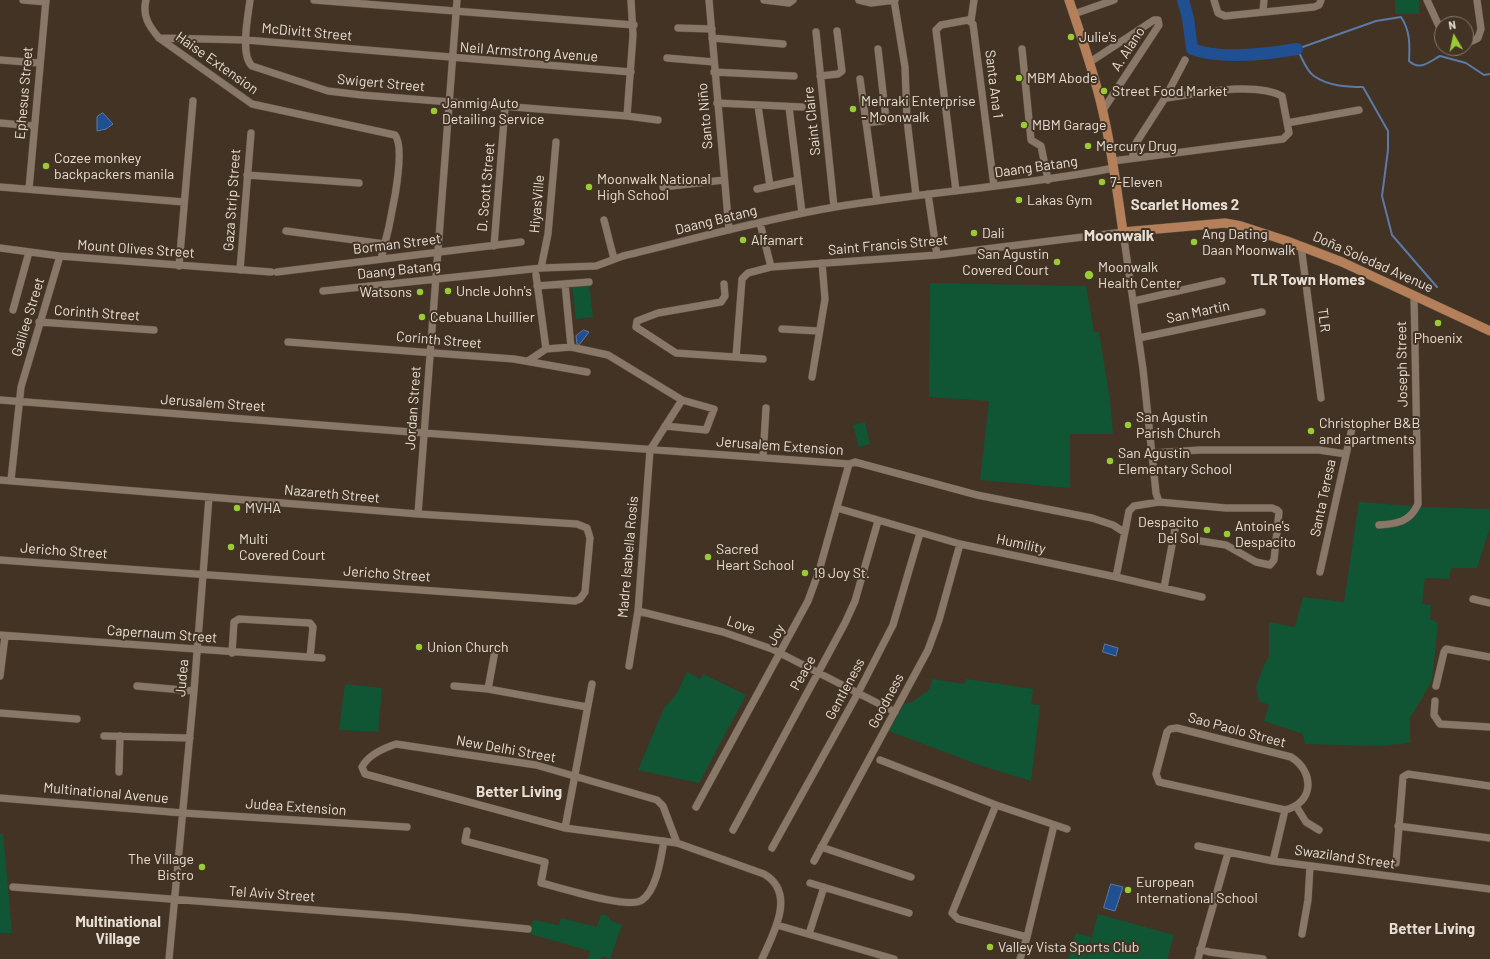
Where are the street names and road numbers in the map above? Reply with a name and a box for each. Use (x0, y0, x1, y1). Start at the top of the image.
street label: McDivitt Street (261, 20, 353, 44)
street label: A. Alano (1108, 24, 1148, 74)
street label: Haise Extension (172, 28, 262, 98)
street label: Neil Armstrong Avenue (459, 39, 599, 65)
street label: Ephesus Street (12, 46, 36, 140)
street label: Santa Ana 1 (981, 49, 1007, 119)
street label: Swigert Street (336, 71, 426, 95)
street label: Santo Niño (694, 82, 716, 150)
street label: Saint Claire (800, 86, 824, 156)
street label: D. Scott Street (474, 142, 498, 232)
street label: Gaza Strip Street (220, 148, 244, 252)
street label: Daang Batang (993, 153, 1079, 181)
street label: HiyasVille (526, 174, 548, 234)
street label: Daang Batang (673, 202, 759, 238)
street label: Doña Soledad Avenue (1310, 228, 1436, 296)
street label: Borman Street (352, 230, 442, 258)
street label: Saint Francis Street (827, 231, 949, 259)
street label: Mount Olives Street (77, 237, 195, 261)
street label: Daang Batang (356, 257, 442, 283)
street label: Galilee Street (8, 276, 48, 358)
street label: San Martin (1165, 297, 1231, 327)
street label: Corinth Street (54, 302, 140, 324)
street label: TLR (1314, 307, 1334, 333)
street label: Joseph Street (1393, 321, 1411, 407)
street label: Corinth Street (395, 328, 483, 352)
street label: Jordan Street (402, 365, 424, 451)
street label: Jerusalem Street (160, 391, 266, 415)
street label: Jerusalem Extension (716, 433, 844, 459)
street label: Santa Teresa (1307, 458, 1339, 538)
street label: Nazareth Street (283, 481, 381, 507)
street label: Madre Isabella Rosis (614, 495, 642, 619)
street label: Humility (995, 531, 1047, 557)
street label: Jericho Street (20, 540, 108, 562)
street label: Jericho Street (343, 563, 431, 585)
street label: Love (724, 612, 758, 638)
street label: Joy (763, 621, 789, 649)
street label: Capernaum Street (106, 622, 218, 646)
street label: Peace (787, 653, 819, 693)
street label: Gentleness (822, 655, 868, 723)
street label: Judea (172, 658, 192, 698)
street label: Goodness (865, 671, 907, 731)
street label: Sao Paolo Street (1186, 709, 1288, 751)
street label: New Delhi Street (455, 732, 557, 766)
street label: Multinational Avenue (43, 779, 169, 807)
street label: Judea Extension (245, 795, 347, 819)
street label: Swaziland Street (1294, 842, 1396, 872)
street label: Tel Aviv Street (228, 883, 316, 905)

